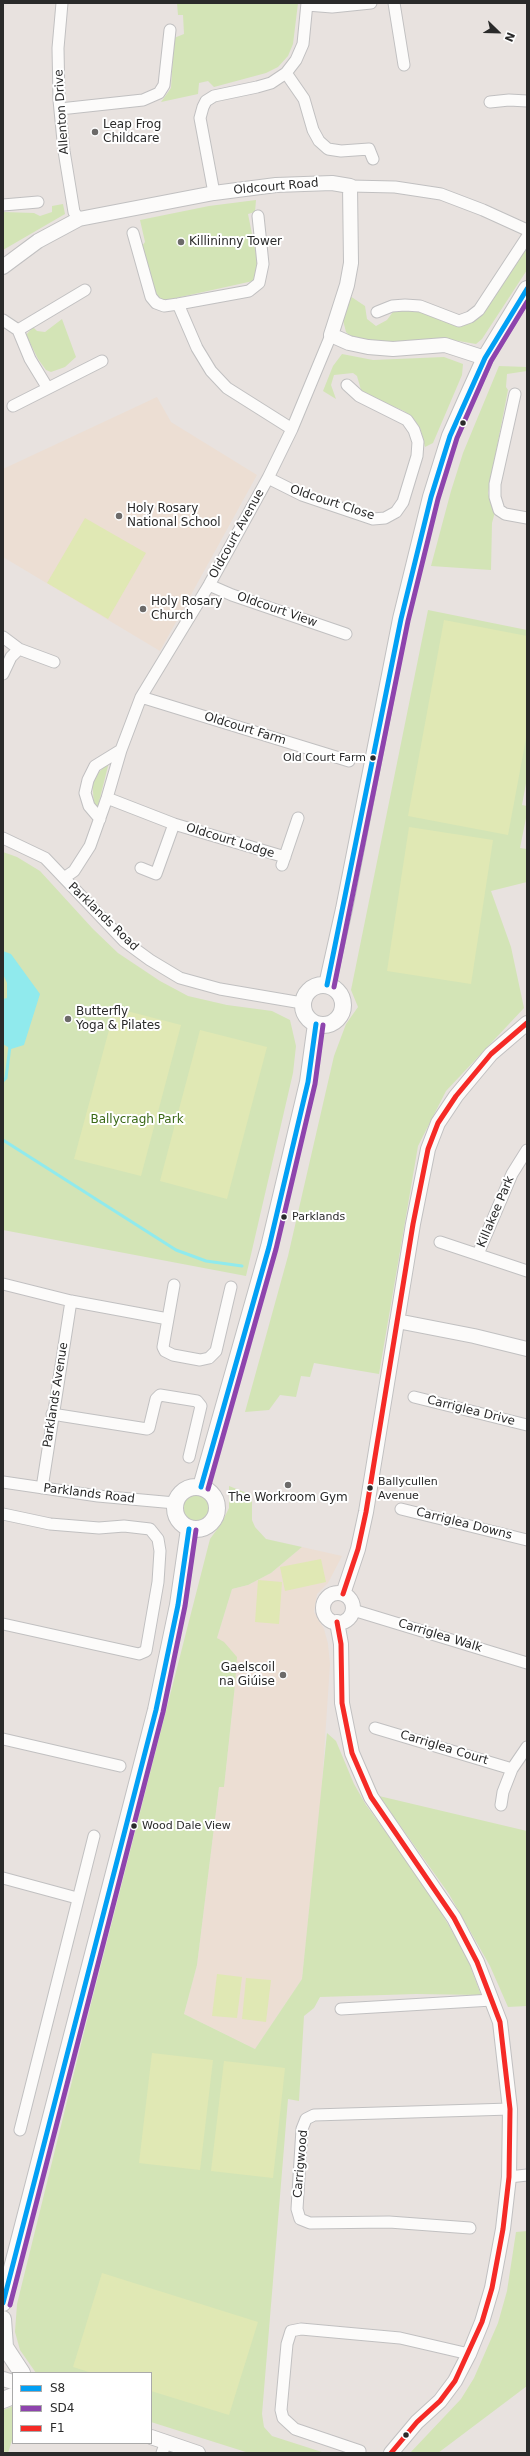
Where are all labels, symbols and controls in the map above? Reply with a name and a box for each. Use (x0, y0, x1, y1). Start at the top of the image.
north arrow (478, 12, 518, 52)
text: N (502, 30, 517, 44)
street label: Allenton Drive (52, 69, 72, 155)
place label: Leap Frog Childcare (103, 118, 161, 146)
marker: Leap Frog Childcare (90, 127, 100, 137)
street label: Oldcourt Road (233, 176, 319, 198)
place label: Killininny Tower (189, 235, 282, 249)
marker: Killininny Tower (176, 237, 186, 247)
unlabelled marker (458, 418, 468, 428)
street label: Oldcourt Close (288, 483, 376, 523)
street label: Oldcourt Avenue (206, 487, 268, 581)
place label: Holy Rosary National School (127, 502, 221, 530)
marker: Holy Rosary National School (114, 511, 124, 521)
street label: Oldcourt View (235, 590, 319, 630)
place label: Holy Rosary Church (151, 595, 222, 623)
marker: Holy Rosary Church (138, 604, 148, 614)
street label: Oldcourt Farm (202, 710, 288, 748)
place label: Old Court Farm (283, 751, 366, 765)
marker: Old Court Farm (368, 753, 378, 763)
street label: Oldcourt Lodge (184, 821, 276, 861)
street label: Parklands Road (65, 880, 141, 954)
place label: Butterfly Yoga & Pilates (76, 1005, 160, 1033)
marker: Butterfly Yoga & Pilates (63, 1014, 73, 1024)
park label: Ballycragh Park (90, 1113, 184, 1127)
street label: Killakee Park (474, 1174, 518, 1250)
place label: Parklands (292, 1210, 345, 1224)
marker: Parklands (279, 1212, 289, 1222)
street label: Parklands Avenue (41, 1341, 71, 1449)
street label: Carriglea Drive (425, 1393, 517, 1429)
place label: Ballycullen Avenue (378, 1475, 438, 1501)
marker: The Workroom Gym (283, 1480, 293, 1490)
street label: Parklands Road (42, 1481, 136, 1507)
marker: Ballycullen Avenue (365, 1483, 375, 1493)
place label: The Workroom Gym (228, 1491, 348, 1505)
street label: Carriglea Downs (414, 1505, 514, 1543)
street label: Carriglea Walk (396, 1616, 484, 1656)
place label: Gaelscoil na Giúise (219, 1661, 275, 1689)
marker: Gaelscoil na Giúise (278, 1670, 288, 1680)
street label: Carriglea Court (398, 1728, 490, 1768)
place label: Wood Dale View (142, 1819, 231, 1833)
marker: Wood Dale View (129, 1821, 139, 1831)
street label: Carrigwood (291, 2129, 311, 2199)
legend (12, 2372, 152, 2444)
text: S8 (50, 2381, 65, 2395)
text: SD4 (50, 2401, 75, 2415)
text: F1 (50, 2421, 65, 2435)
unlabelled marker (401, 2430, 411, 2440)

